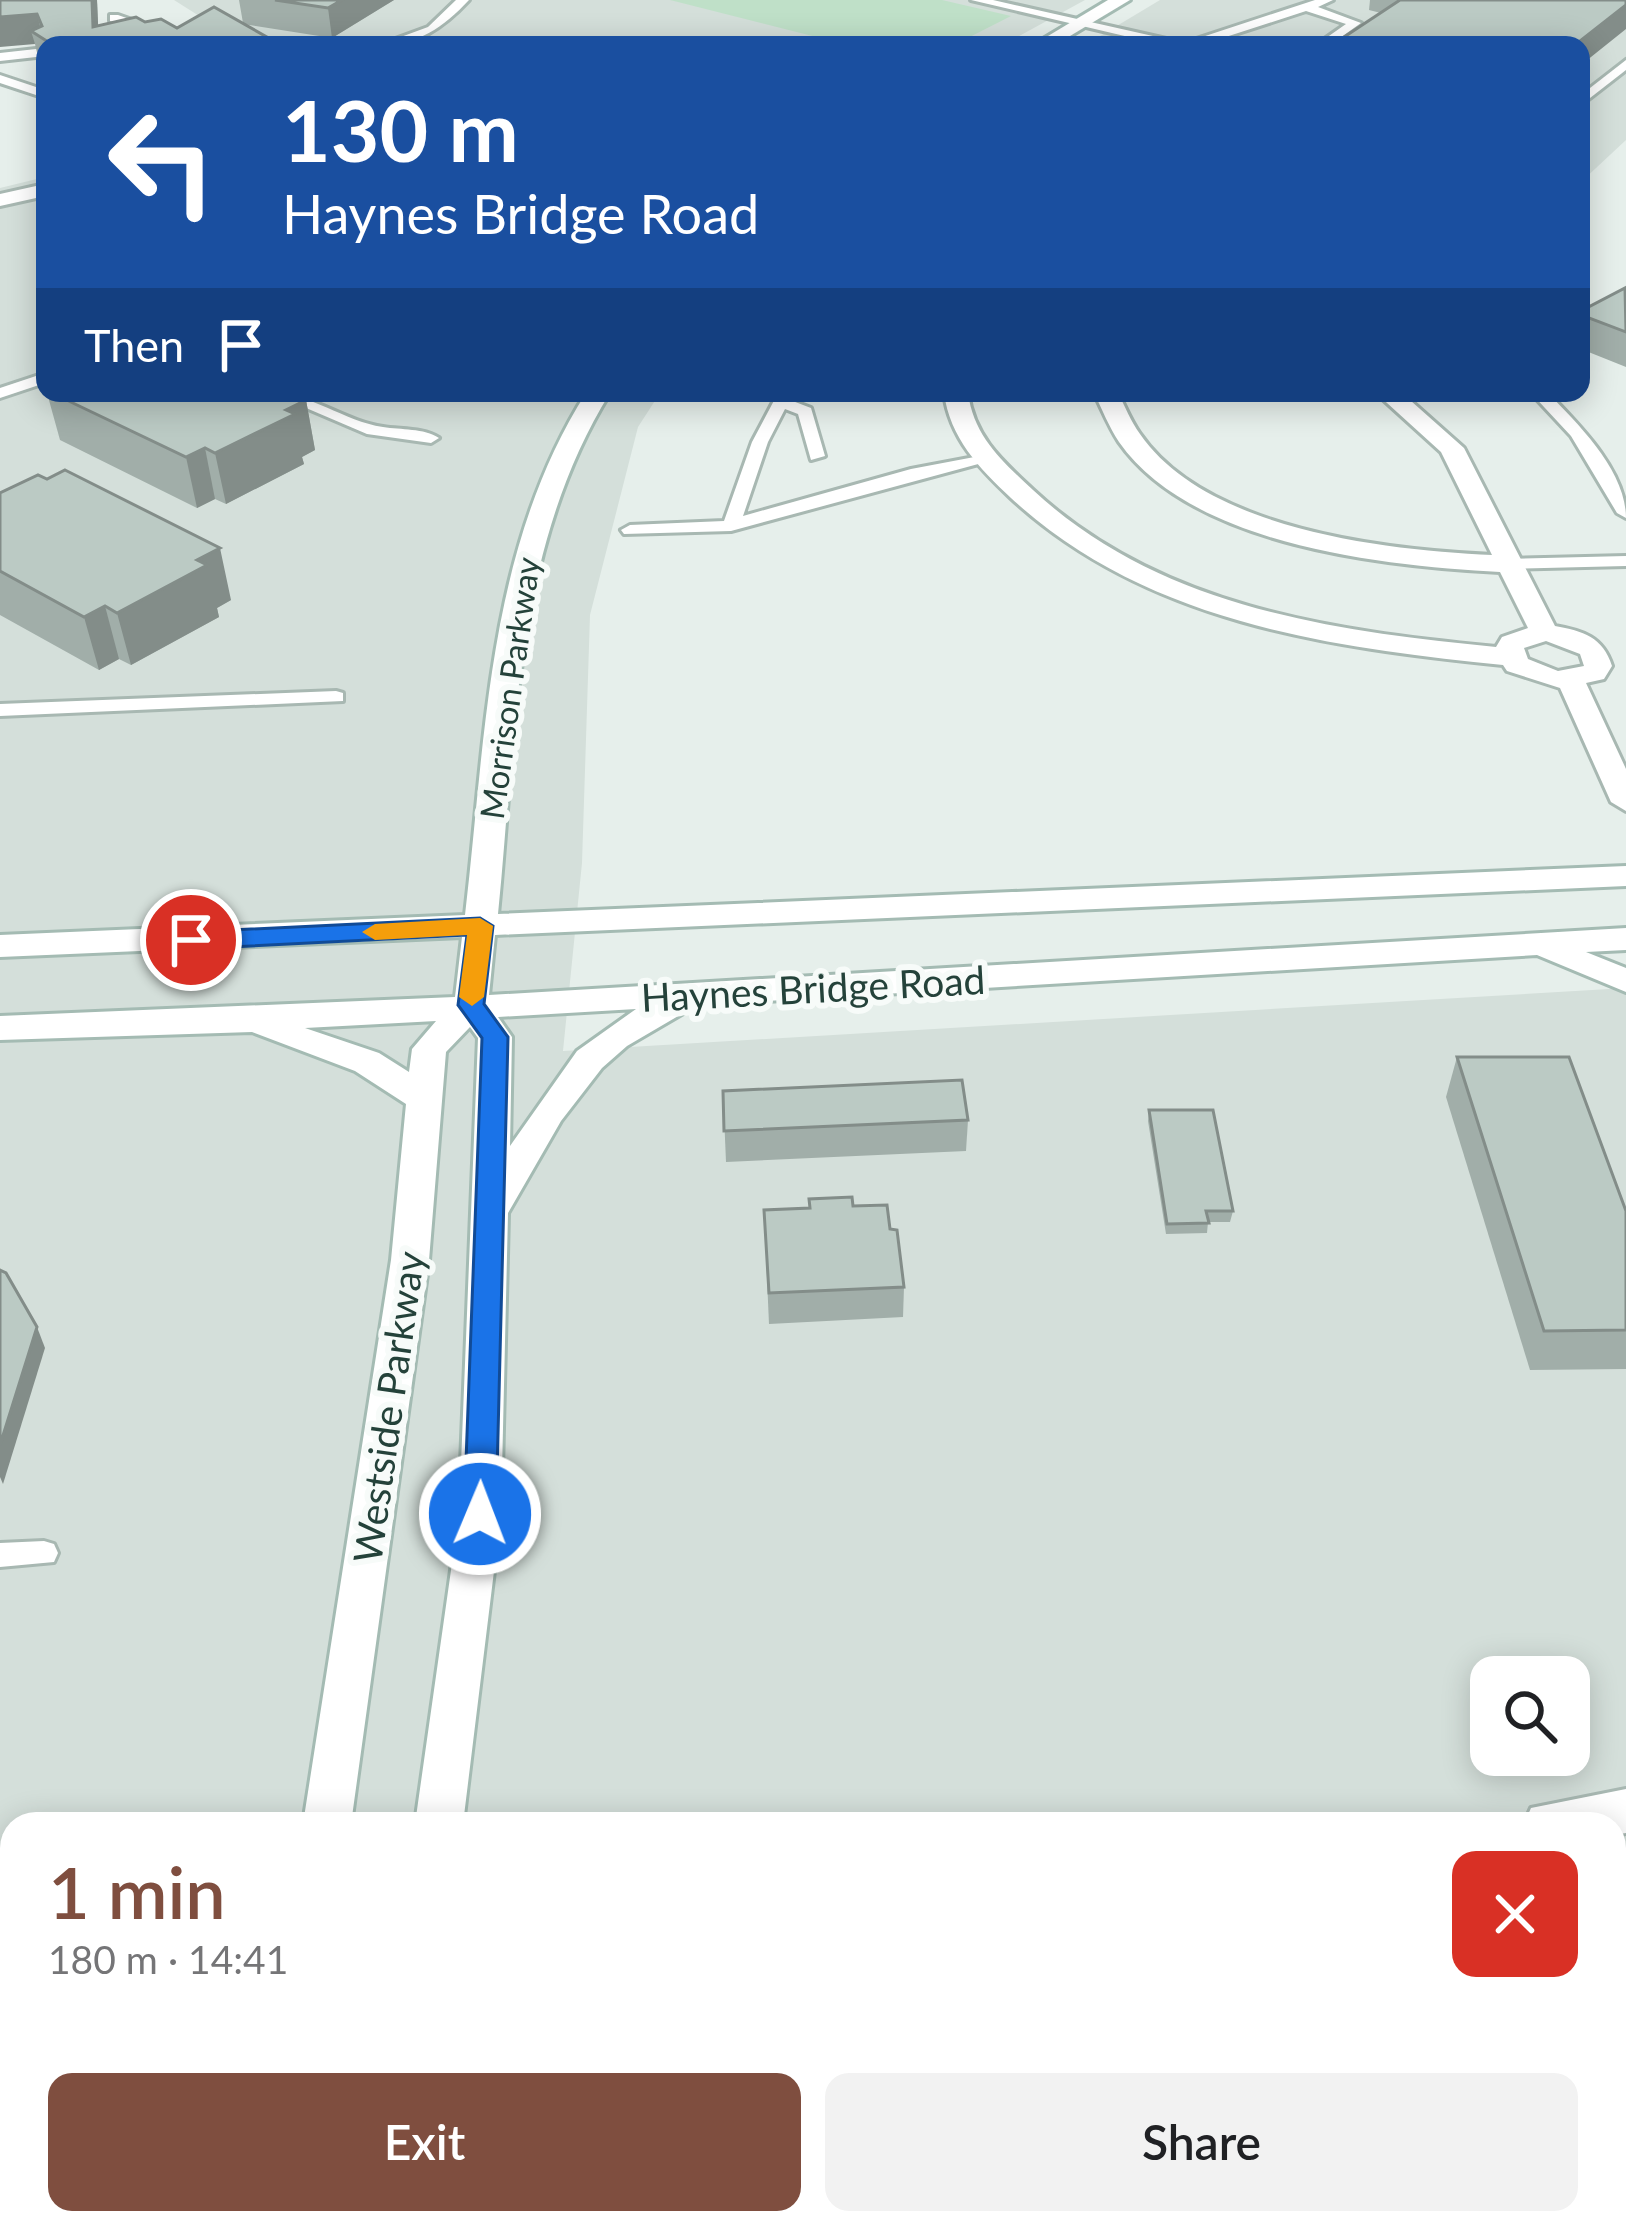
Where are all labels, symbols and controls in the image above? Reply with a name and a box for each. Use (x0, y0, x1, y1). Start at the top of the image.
text: 130 m (282, 79, 519, 180)
icon: left (84, 84, 240, 240)
text: Haynes Bridge Road (282, 181, 759, 246)
icon: arrive (208, 312, 274, 378)
text: Then (84, 318, 184, 372)
street label: Morrison Parkway (471, 555, 547, 821)
pin (140, 889, 242, 991)
icon: arrive (158, 907, 224, 973)
street label: Haynes Bridge Road (640, 956, 986, 1020)
street label: Westside Parkway (343, 1248, 433, 1566)
position arrow (417, 1451, 543, 1577)
map controls (1470, 1656, 1590, 1776)
button: search (1470, 1656, 1590, 1776)
text: 1 min (48, 1848, 226, 1934)
button: close (1452, 1851, 1578, 1977)
text: 180 m · 14:41 (48, 1936, 288, 1982)
button: Exit (48, 2073, 801, 2211)
button: Share (825, 2073, 1578, 2211)

